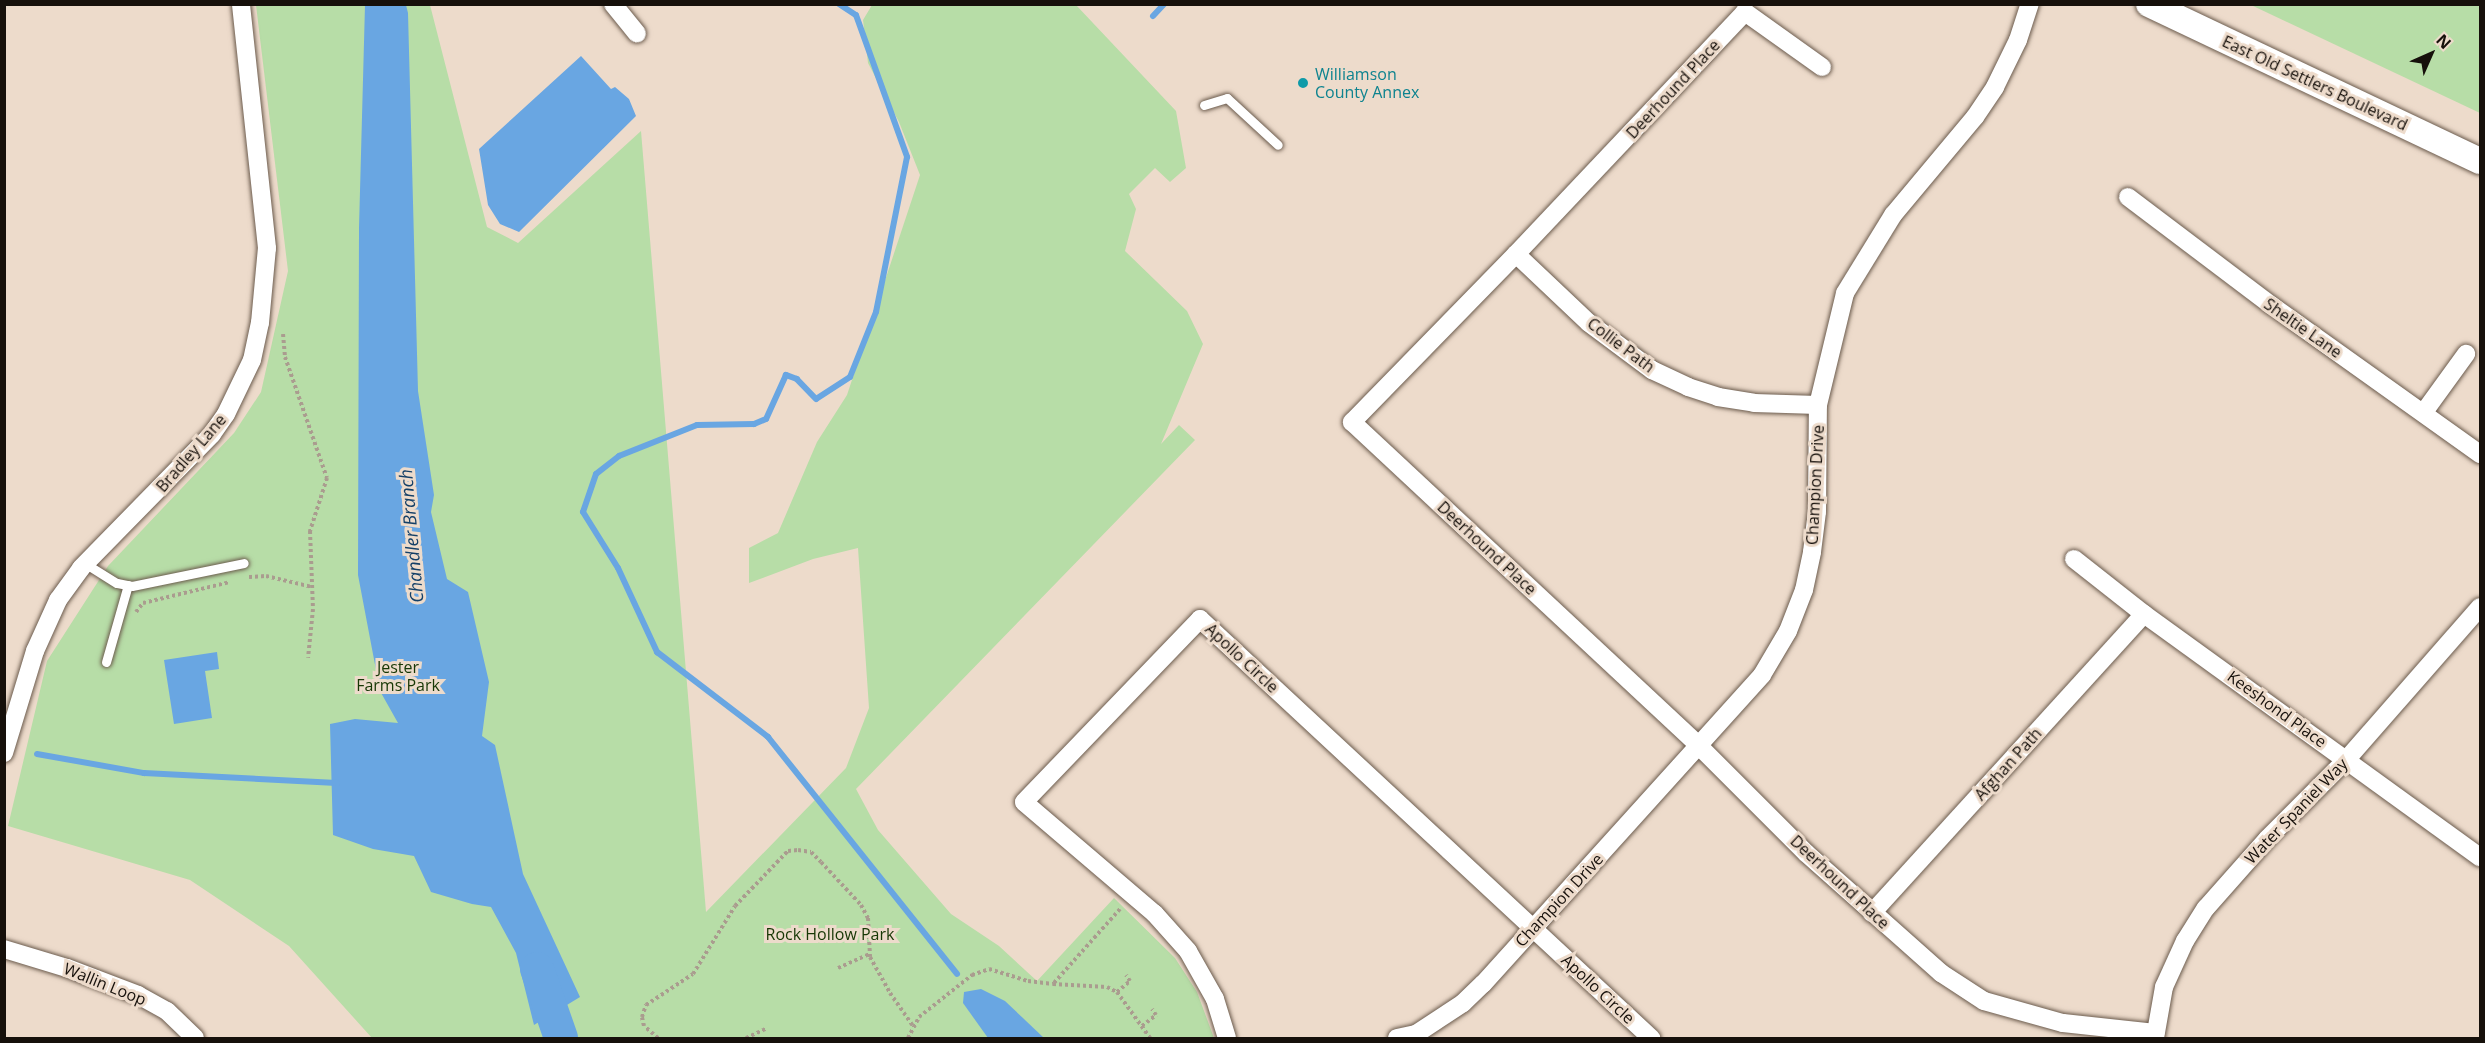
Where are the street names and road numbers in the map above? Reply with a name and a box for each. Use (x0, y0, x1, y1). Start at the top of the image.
street label: East Old Settlers Boulevard (2219, 32, 2411, 134)
street label: Deerhound Place (1622, 36, 1724, 142)
street label: Sheltie Lane (2260, 294, 2346, 362)
street label: Collie Path (1584, 314, 1658, 376)
street label: Bradley Lane (152, 410, 230, 496)
street label: Champion Drive (1802, 424, 1828, 546)
street label: Deerhound Place (1434, 497, 1540, 599)
street label: Apollo Circle (1202, 619, 1282, 697)
street label: Keeshond Place (2224, 667, 2330, 751)
street label: Afghan Path (1970, 724, 2046, 804)
street label: Water Spaniel Way (2241, 754, 2351, 868)
street label: Deerhound Place (1787, 831, 1893, 933)
street label: Champion Drive (1511, 850, 1607, 950)
street label: Apollo Circle (1558, 950, 1638, 1028)
street label: Wallin Loop (61, 959, 149, 1009)

